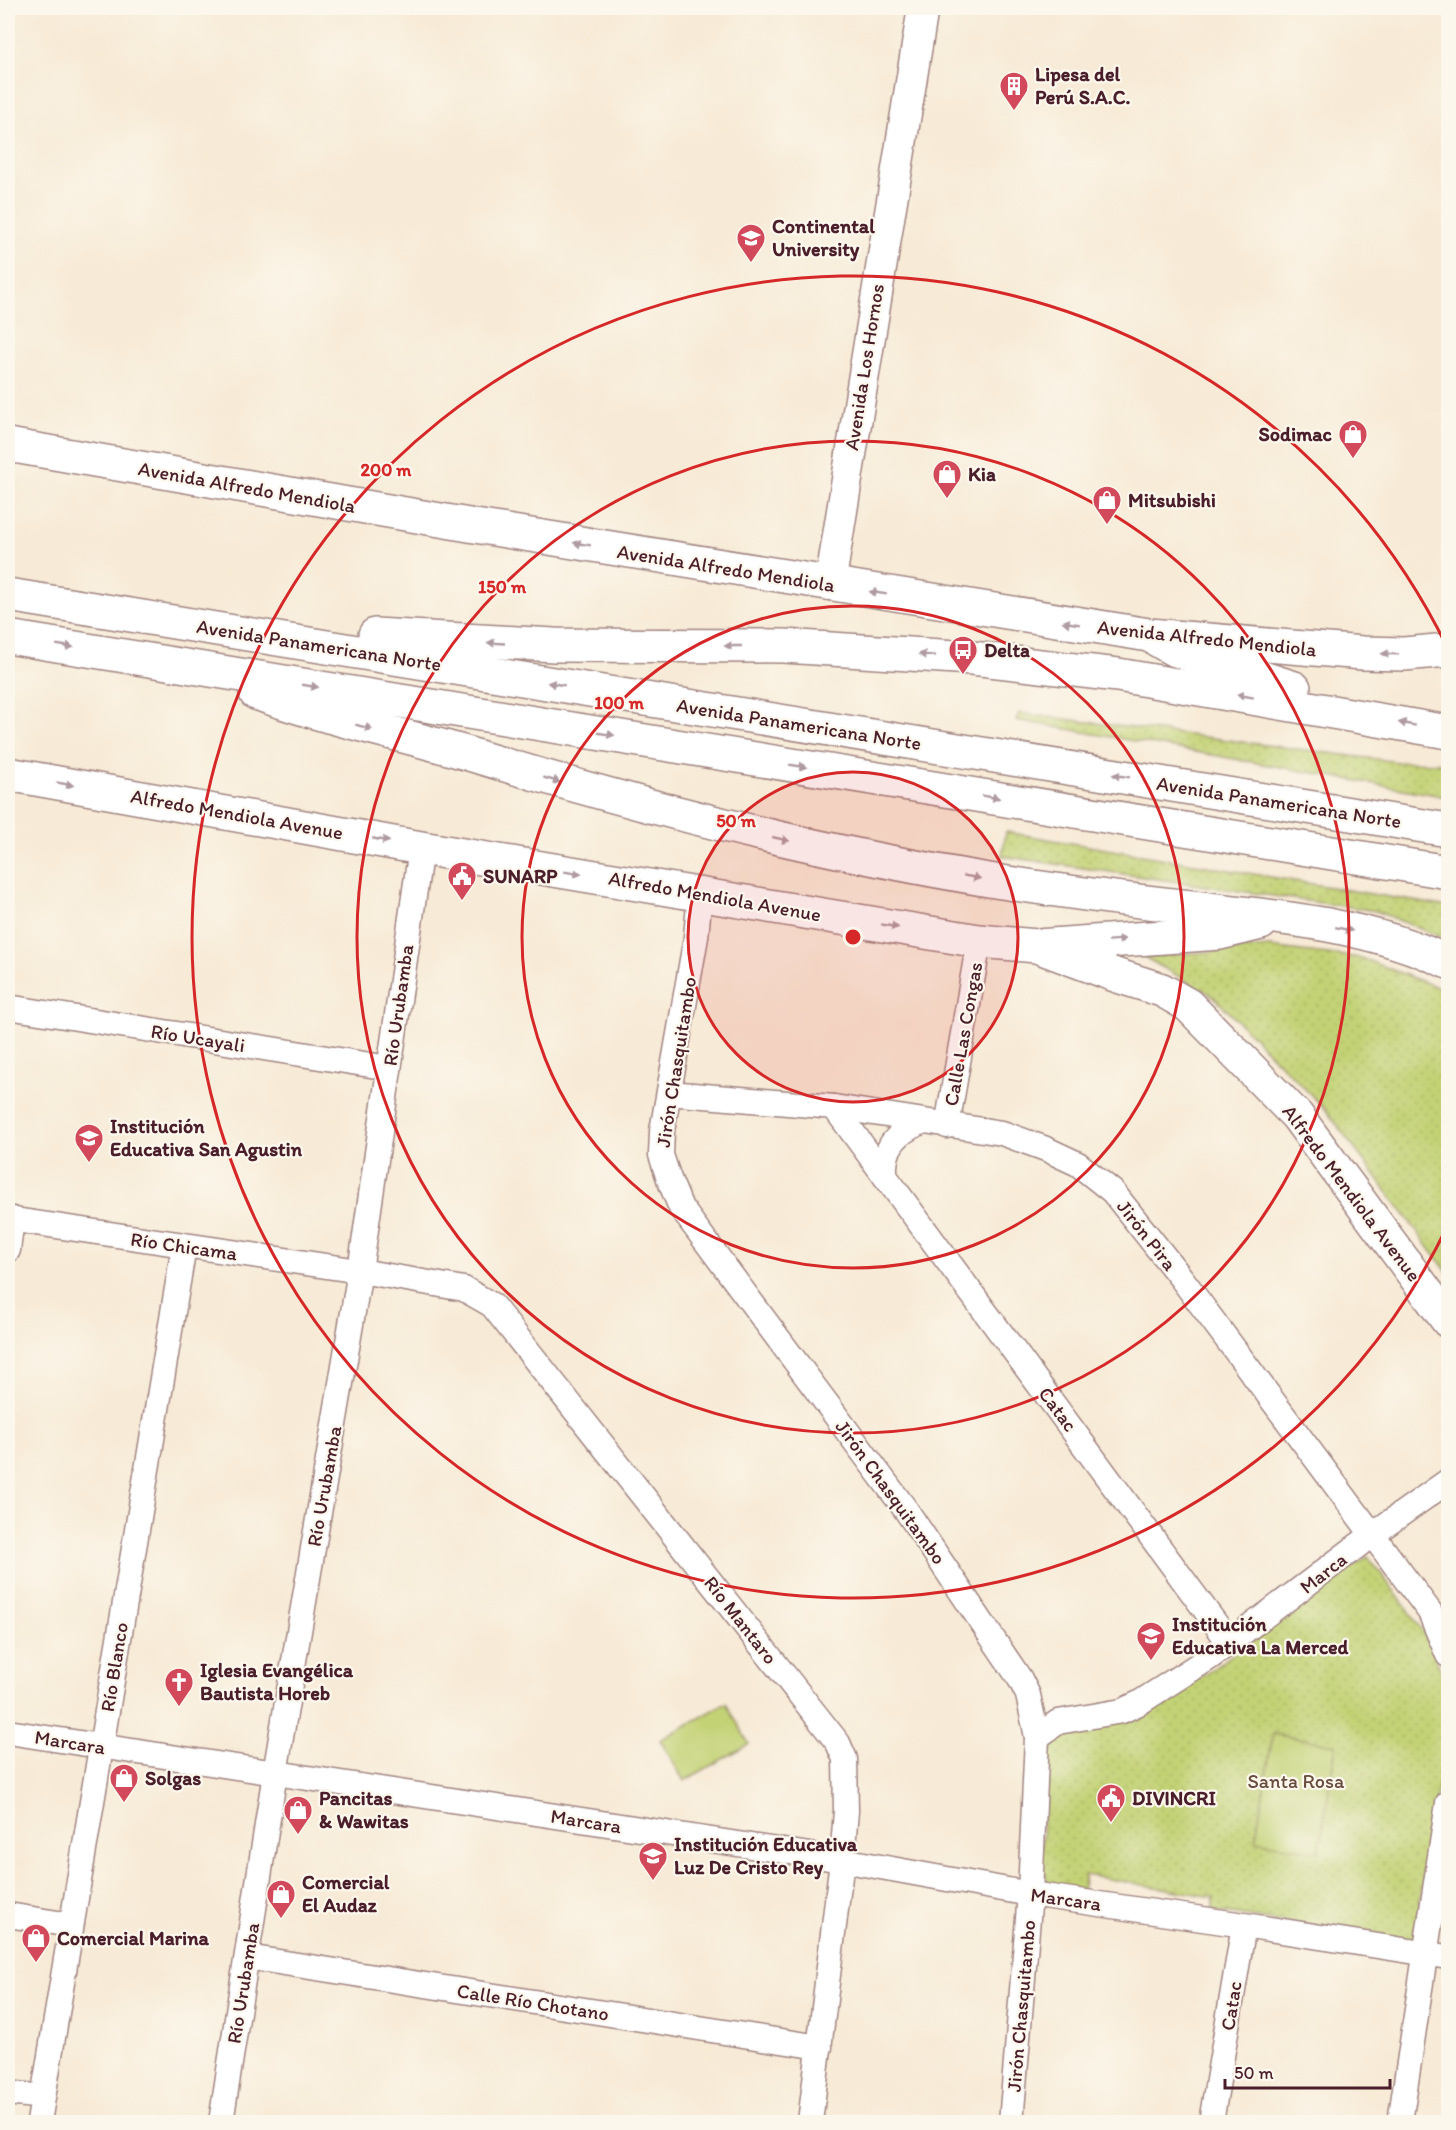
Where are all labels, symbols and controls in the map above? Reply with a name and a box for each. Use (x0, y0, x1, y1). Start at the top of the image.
place label: Lipesa del Perú S.A.C. (1035, 62, 1131, 109)
building icon: Lipesa del Perú S.A.C. (998, 70, 1030, 112)
place label: Continental University (772, 214, 875, 262)
school or university icon: Continental University (735, 222, 767, 264)
street label: Avenida Los Hornos (839, 282, 889, 452)
shop icon: Sodimac (1337, 418, 1369, 460)
place label: Sodimac (1259, 422, 1333, 446)
street label: Avenida Alfredo Mendiola (136, 456, 358, 518)
shop icon: Kia (931, 458, 963, 500)
text: 200 m (361, 459, 412, 481)
place label: Kia (968, 462, 996, 486)
shop icon: Mitsubishi (1091, 484, 1123, 526)
place label: Mitsubishi (1128, 488, 1216, 512)
one-way arrow (573, 539, 592, 548)
street label: Avenida Alfredo Mendiola (615, 539, 837, 597)
text: 150 m (478, 576, 527, 598)
one-way arrow (869, 588, 888, 597)
street label: Avenida Panamericana Norte (195, 614, 443, 676)
street label: Avenida Alfredo Mendiola (1096, 615, 1318, 662)
one-way arrow (1061, 618, 1080, 627)
bus stop icon: Delta (947, 634, 979, 676)
one-way arrow (486, 638, 505, 647)
place label: Delta (984, 638, 1030, 662)
one-way arrow (723, 641, 742, 651)
one-way arrow (56, 642, 75, 651)
one-way arrow (1381, 649, 1400, 658)
one-way arrow (918, 650, 937, 660)
one-way arrow (546, 679, 565, 688)
one-way arrow (300, 682, 319, 691)
text: 100 m (594, 692, 645, 714)
one-way arrow (1236, 692, 1255, 701)
street label: Avenida Panamericana Norte (675, 693, 923, 755)
one-way arrow (1397, 720, 1416, 729)
one-way arrow (355, 723, 373, 732)
one-way arrow (597, 730, 616, 739)
one-way arrow (789, 761, 808, 770)
street label: Avenida Panamericana Norte (1155, 771, 1403, 833)
one-way arrow (1112, 772, 1131, 781)
one-way arrow (543, 775, 561, 785)
one-way arrow (56, 780, 75, 789)
street label: Alfredo Mendiola Avenue (129, 783, 345, 845)
one-way arrow (981, 793, 1000, 802)
text: 50 m (716, 810, 757, 832)
one-way arrow (772, 834, 790, 844)
one-way arrow (372, 836, 391, 845)
public building icon: SUNARP (446, 860, 478, 902)
place label: SUNARP (483, 864, 558, 888)
street label: Alfredo Mendiola Avenue (607, 865, 823, 927)
one-way arrow (564, 868, 583, 877)
one-way arrow (963, 873, 982, 882)
one-way arrow (881, 922, 900, 931)
one-way arrow (1334, 924, 1353, 934)
centre of rings (843, 927, 863, 947)
one-way arrow (1107, 935, 1126, 945)
street label: Río Urubamba (378, 942, 418, 1067)
street label: Calle Las Congas (939, 960, 987, 1108)
street label: Jirón Chasquitambo (651, 975, 701, 1149)
street label: Río Ucayali (149, 1019, 247, 1057)
street label: Alfredo Mendiola Avenue (1278, 1100, 1426, 1286)
place label: Institución Educativa San Agustin (110, 1114, 303, 1162)
school or university icon: Institución Educativa San Agustin (73, 1122, 105, 1164)
street label: Jirón Pira (1112, 1195, 1182, 1276)
street label: Río Chicama (129, 1227, 239, 1265)
street label: Catac (1033, 1382, 1083, 1436)
street label: Jirón Chasquitambo (831, 1415, 951, 1569)
street label: Río Urubamba (302, 1423, 347, 1548)
street label: Marca (1295, 1547, 1351, 1599)
street label: Río Mantaro (699, 1571, 783, 1669)
place label: Institución Educativa La Merced (1172, 1612, 1349, 1659)
school or university icon: Institución Educativa La Merced (1135, 1620, 1167, 1662)
street label: Río Blanco (95, 1621, 133, 1713)
place label: Iglesia Evangélica Bautista Horeb (200, 1658, 354, 1705)
church icon: Iglesia Evangélica Bautista Horeb (163, 1666, 195, 1708)
street label: Marcara (33, 1725, 108, 1760)
shop icon: Solgas (108, 1762, 140, 1804)
place label: Solgas (145, 1766, 201, 1791)
park label: Santa Rosa (1248, 1769, 1345, 1793)
public building icon: DIVINCRI (1095, 1782, 1127, 1824)
place label: Pancitas & Wawitas (319, 1786, 409, 1833)
place label: DIVINCRI (1132, 1786, 1216, 1810)
shop icon: Pancitas & Wawitas (282, 1794, 314, 1836)
street label: Marcara (549, 1804, 624, 1839)
place label: Institución Educativa Luz De Cristo Rey (674, 1832, 858, 1880)
school or university icon: Institución Educativa Luz De Cristo Rey (637, 1840, 669, 1882)
place label: Comercial El Audaz (302, 1870, 390, 1917)
shop icon: Comercial El Audaz (265, 1878, 297, 1920)
street label: Marcara (1029, 1882, 1104, 1916)
street label: Jirón Chasquitambo (1002, 1919, 1040, 2093)
street label: Río Urubamba (222, 1920, 265, 2045)
shop icon: Comercial Marina (20, 1922, 52, 1964)
place label: Comercial Marina (57, 1926, 210, 1950)
street label: Calle Río Chotano (455, 1978, 611, 2026)
street label: Catac (1215, 1980, 1247, 2032)
scale bar (1225, 2052, 1390, 2090)
text: 50 m (1234, 2062, 1274, 2084)

